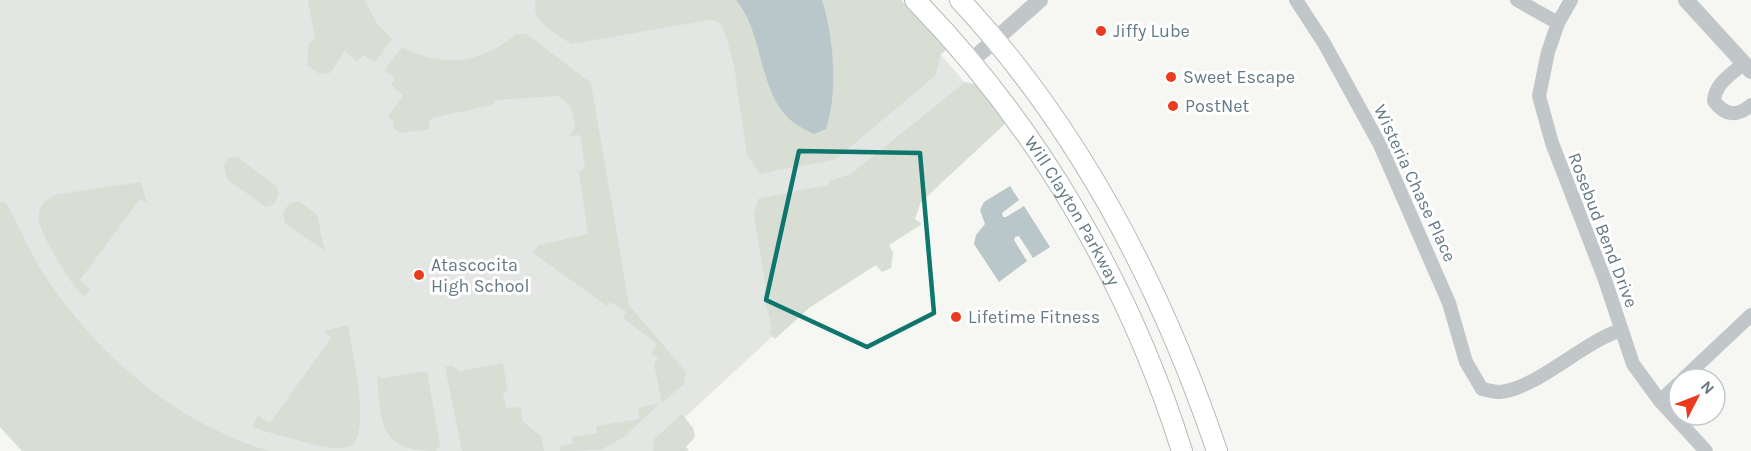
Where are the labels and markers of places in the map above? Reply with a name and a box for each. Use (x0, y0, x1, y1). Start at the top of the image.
place label: Jiffy Lube (1113, 20, 1190, 42)
marker: Jiffy Lube (1094, 24, 1108, 38)
place label: Sweet Escape (1183, 66, 1295, 88)
marker: Sweet Escape (1164, 70, 1178, 84)
place label: PostNet (1185, 95, 1250, 117)
marker: PostNet (1166, 99, 1180, 113)
place label: Atascocita High School (431, 254, 529, 297)
marker: Atascocita High School (412, 268, 426, 282)
place label: Lifetime Fitness (968, 306, 1100, 328)
marker: Lifetime Fitness (949, 310, 963, 324)

